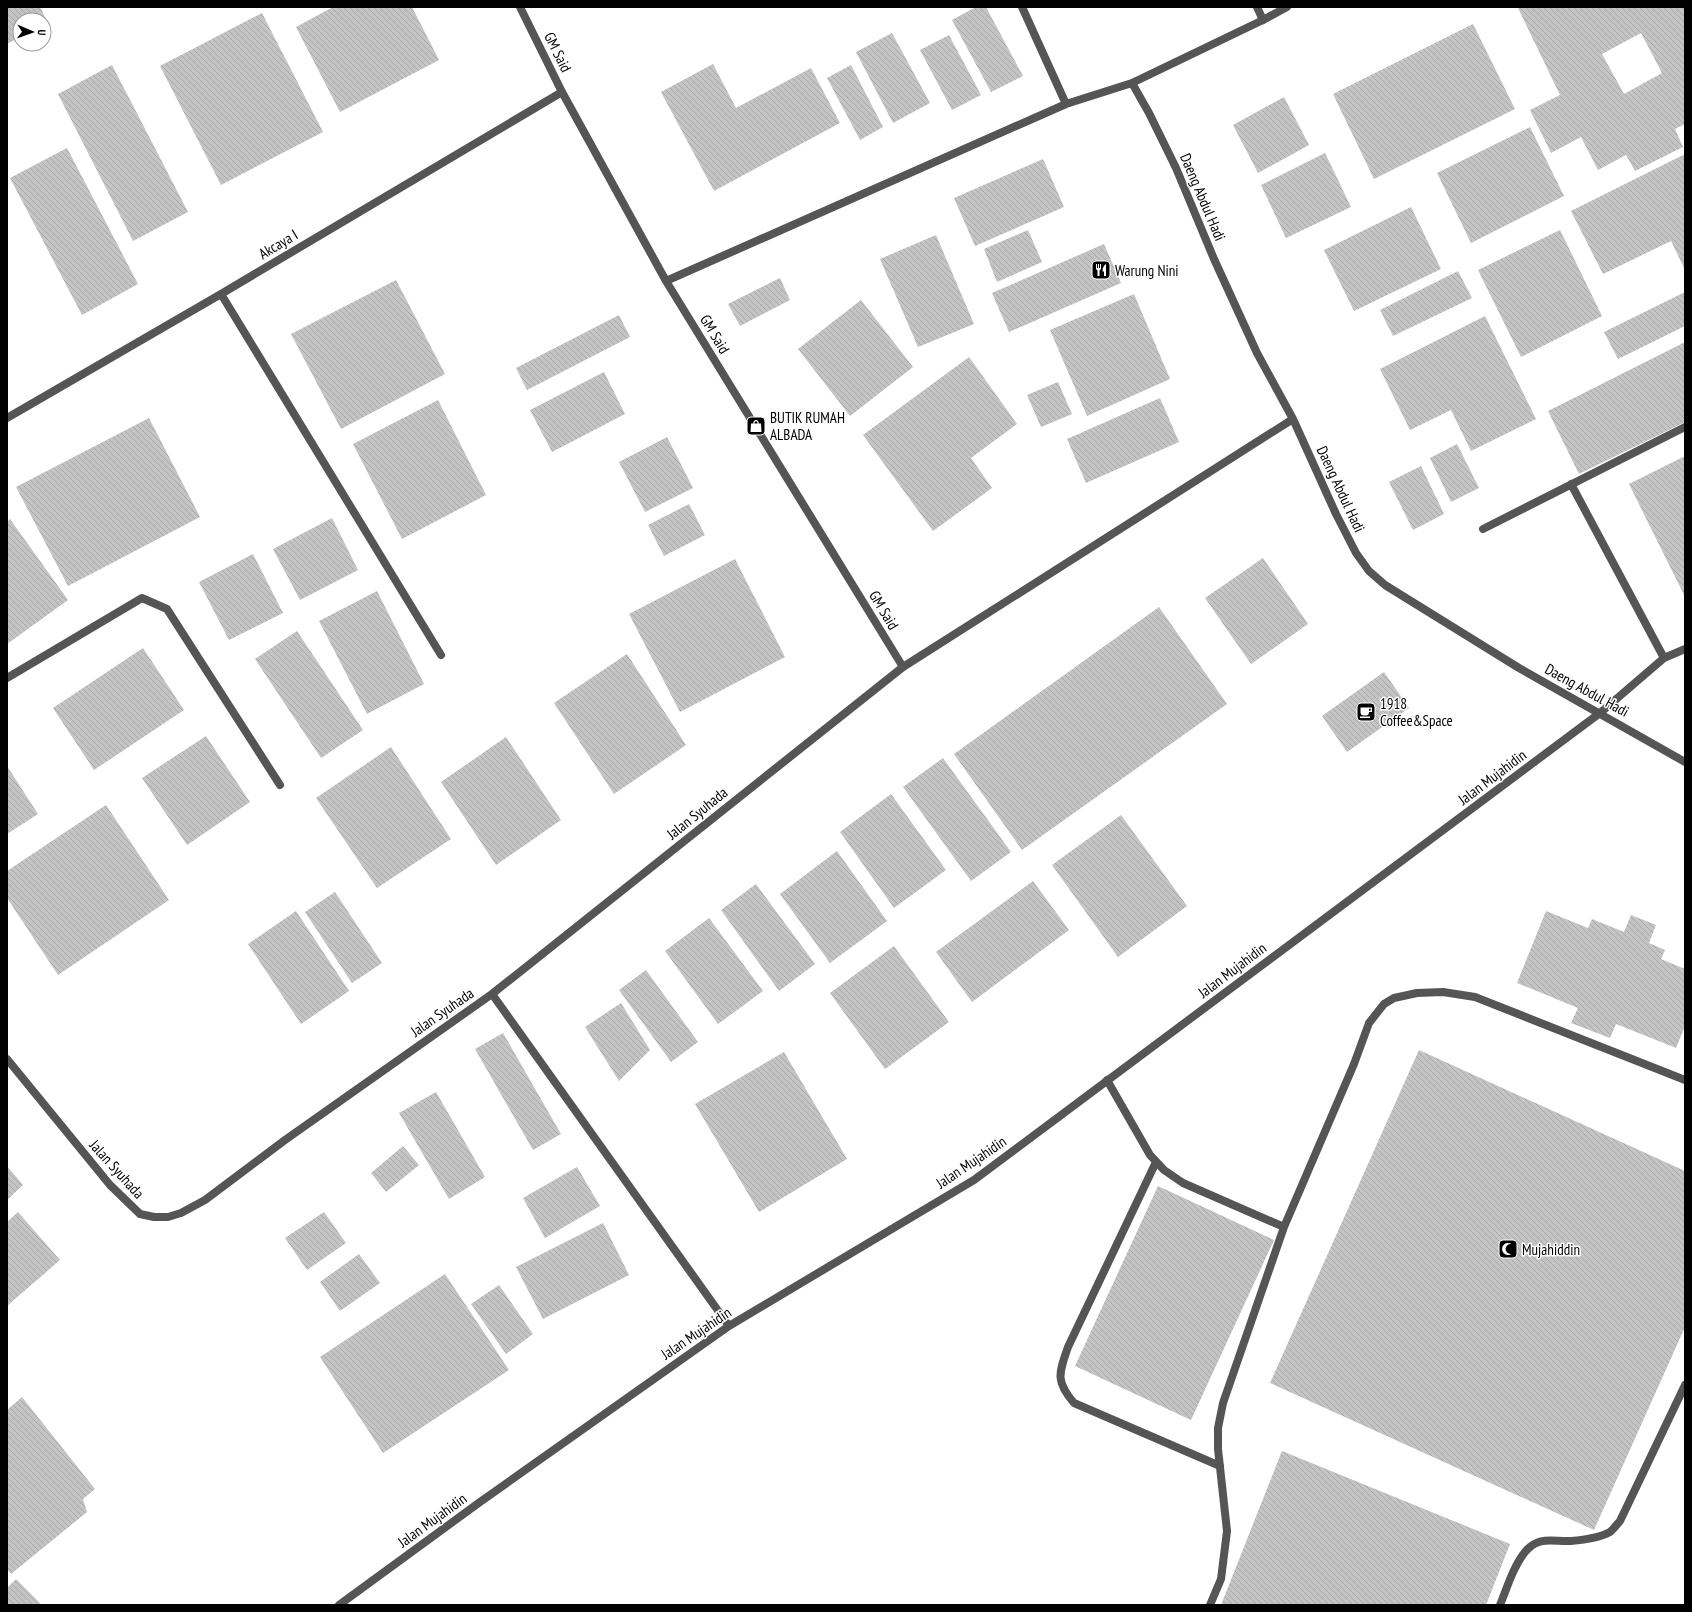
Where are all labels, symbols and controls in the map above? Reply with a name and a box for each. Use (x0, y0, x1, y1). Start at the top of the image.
north arrow (12, 12, 52, 52)
text: U (35, 29, 49, 36)
street label: GM Said (540, 29, 576, 75)
street label: Daeng Abdul Hadi (1176, 150, 1230, 244)
street label: Akcaya I (255, 225, 301, 263)
restaurant icon: Warung Nini (1090, 259, 1112, 281)
place label: Warung Nini (1115, 261, 1179, 280)
street label: GM Said (696, 311, 734, 357)
place label: BUTIK RUMAH ALBADA (770, 408, 845, 444)
shop icon: BUTIK RUMAH ALBADA (745, 415, 767, 437)
street label: Daeng Abdul Hadi (1313, 443, 1369, 535)
street label: GM Said (865, 587, 903, 633)
street label: Daeng Abdul Hadi (1542, 659, 1632, 721)
place label: 1918 Coffee&Space (1380, 694, 1453, 730)
cafe icon: 1918 Coffee&Space (1355, 701, 1377, 723)
street label: Jalan Mujahidin (1453, 745, 1530, 809)
street label: Jalan Syuhada (662, 783, 731, 844)
street label: Jalan Mujahidin (1193, 938, 1270, 1002)
street label: Jalan Syuhada (406, 983, 477, 1041)
street label: Jalan Mujahidin (932, 1132, 1010, 1193)
street label: Jalan Syuhada (85, 1135, 148, 1202)
mosque icon: Mujahiddin (1497, 1238, 1519, 1260)
place label: Mujahiddin (1522, 1240, 1580, 1259)
street label: Jalan Mujahidin (657, 1303, 735, 1364)
street label: Jalan Mujahidin (393, 1489, 470, 1552)

